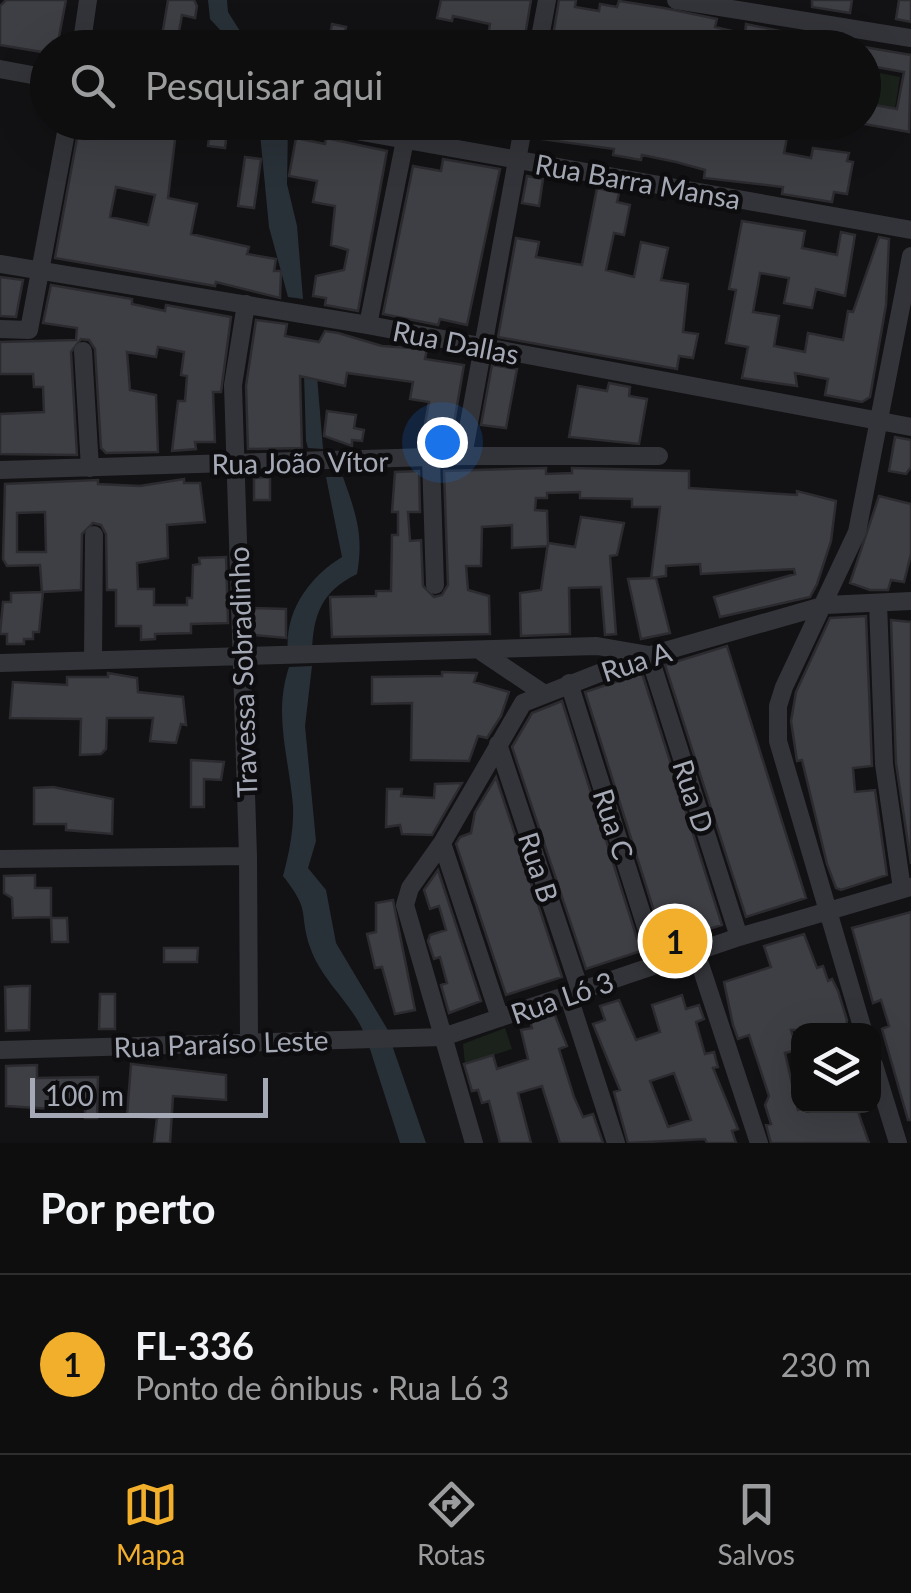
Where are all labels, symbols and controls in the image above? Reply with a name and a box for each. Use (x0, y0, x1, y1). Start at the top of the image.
search box (30, 30, 881, 140)
icon: search (65, 58, 120, 113)
text: Pesquisar aqui (145, 62, 384, 108)
street label: Rua Barra Mansa (533, 146, 743, 216)
street label: Rua Dallas (390, 313, 522, 371)
your location (417, 417, 468, 468)
street label: Rua João Vítor (211, 443, 389, 481)
street label: Travessa Sobradinho (221, 546, 263, 798)
street label: Rua A (597, 634, 675, 688)
street label: Rua D (666, 755, 722, 837)
street label: Rua C (587, 784, 641, 864)
street label: Rua B (512, 828, 566, 906)
pin: 1 (642, 904, 708, 978)
street label: Rua Ló 3 (506, 964, 618, 1030)
street label: Rua Paraíso Leste (113, 1022, 329, 1064)
map controls (791, 1023, 881, 1113)
button: layers (791, 1023, 881, 1113)
scale bar (30, 1073, 268, 1118)
text: 100 m (45, 1078, 124, 1112)
text: Por perto (40, 1183, 216, 1233)
text: FL-336 (135, 1322, 254, 1368)
text: 1 (63, 1345, 82, 1384)
text: 230 m (781, 1345, 871, 1384)
text: Ponto de ônibus · Rua Ló 3 (135, 1368, 509, 1407)
tab: Mapa (116, 1477, 185, 1571)
tab: Rotas (417, 1477, 485, 1571)
tab: Salvos (717, 1477, 795, 1571)

